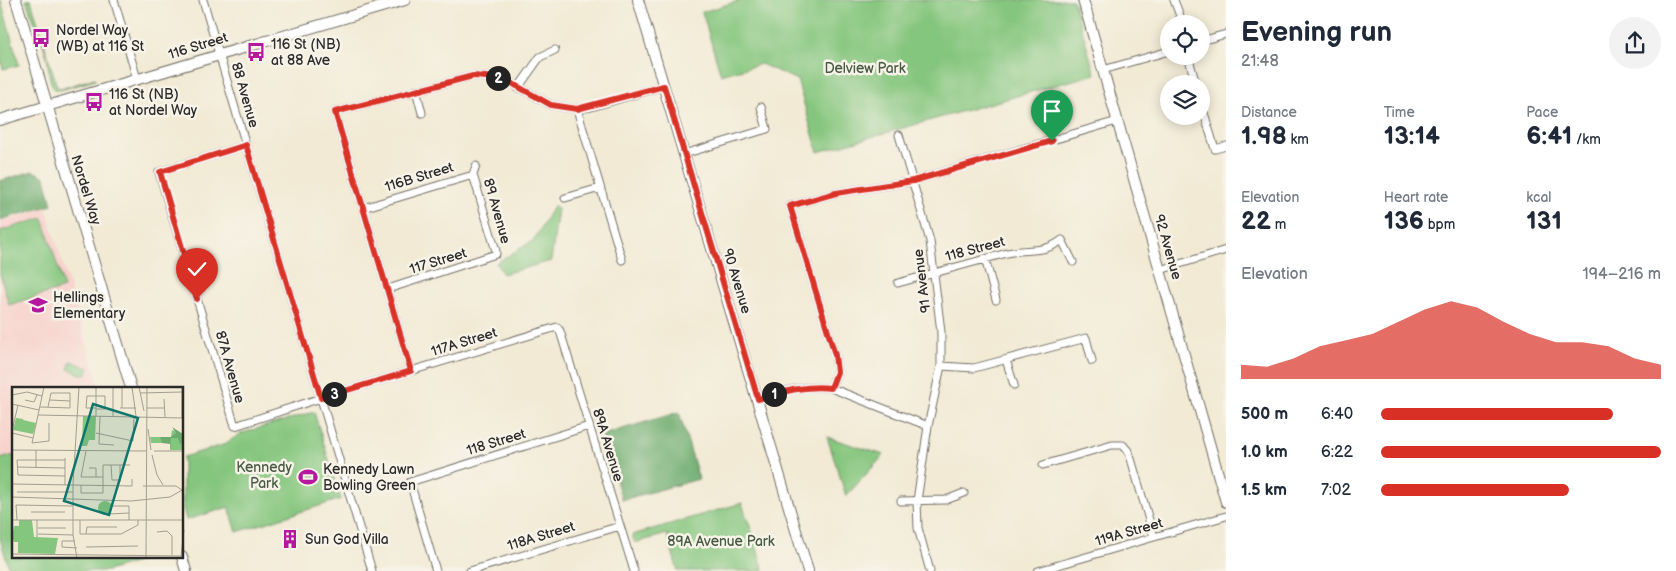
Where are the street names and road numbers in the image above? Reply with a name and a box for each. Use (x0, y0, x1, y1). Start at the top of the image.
street label: 116 Street (166, 29, 230, 63)
street label: 88 Avenue (228, 60, 262, 130)
street label: Nordel Way (67, 153, 105, 228)
street label: 116B Street (383, 158, 456, 195)
street label: 89 Avenue (480, 176, 514, 246)
street label: 92 Avenue (1151, 212, 1185, 282)
street label: 118 Street (943, 233, 1007, 265)
street label: 117 Street (407, 244, 469, 278)
street label: 90 Avenue (719, 246, 755, 316)
street label: 91 Avenue (910, 248, 934, 314)
street label: 117A Street (429, 324, 500, 360)
street label: 87A Avenue (212, 329, 248, 405)
street label: 89A Avenue (589, 406, 627, 484)
street label: 118 Street (464, 425, 528, 459)
street label: 119A Street (1093, 514, 1165, 550)
street label: 118A Street (505, 518, 577, 554)

